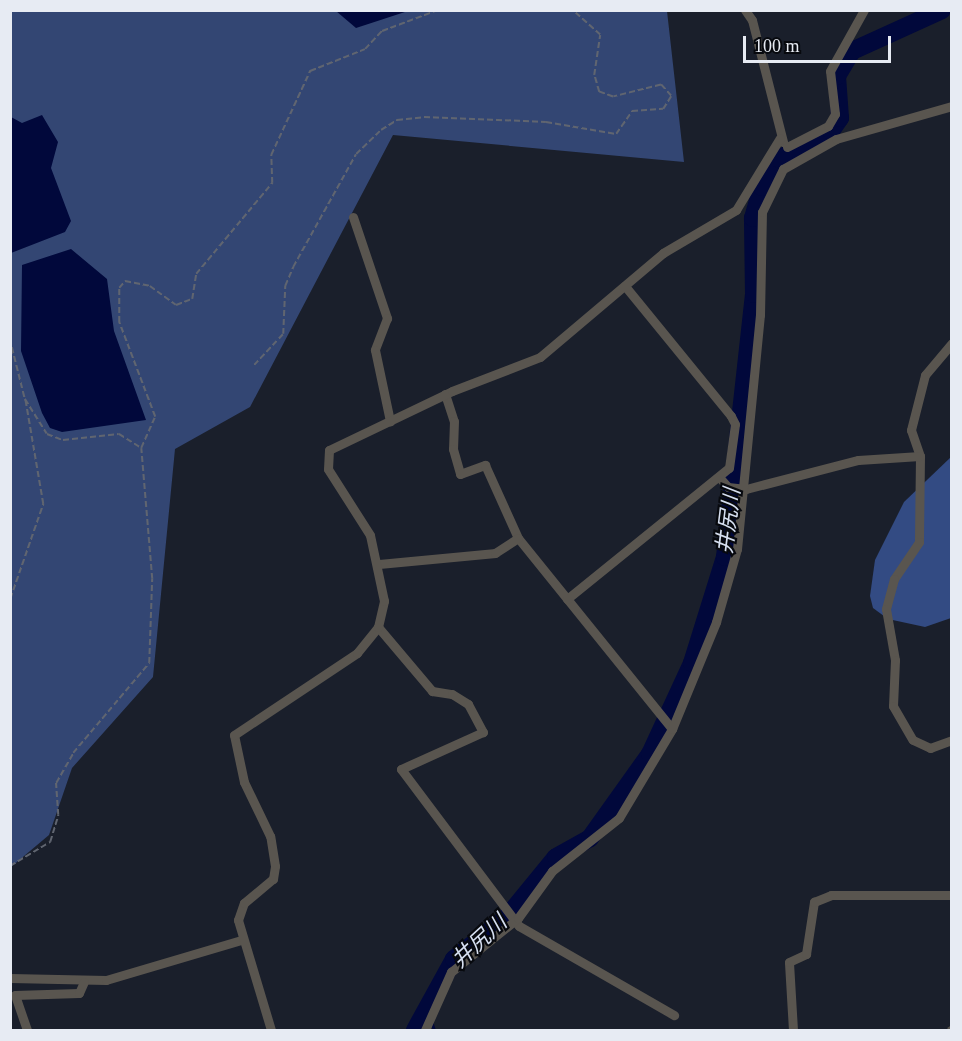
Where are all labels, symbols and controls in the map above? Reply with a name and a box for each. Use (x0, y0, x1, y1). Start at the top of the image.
scale bar (746, 24, 894, 62)
text: 100 m (754, 36, 800, 56)
water label: 井尻川 (711, 487, 745, 555)
water label: 井尻川 (446, 909, 512, 973)

